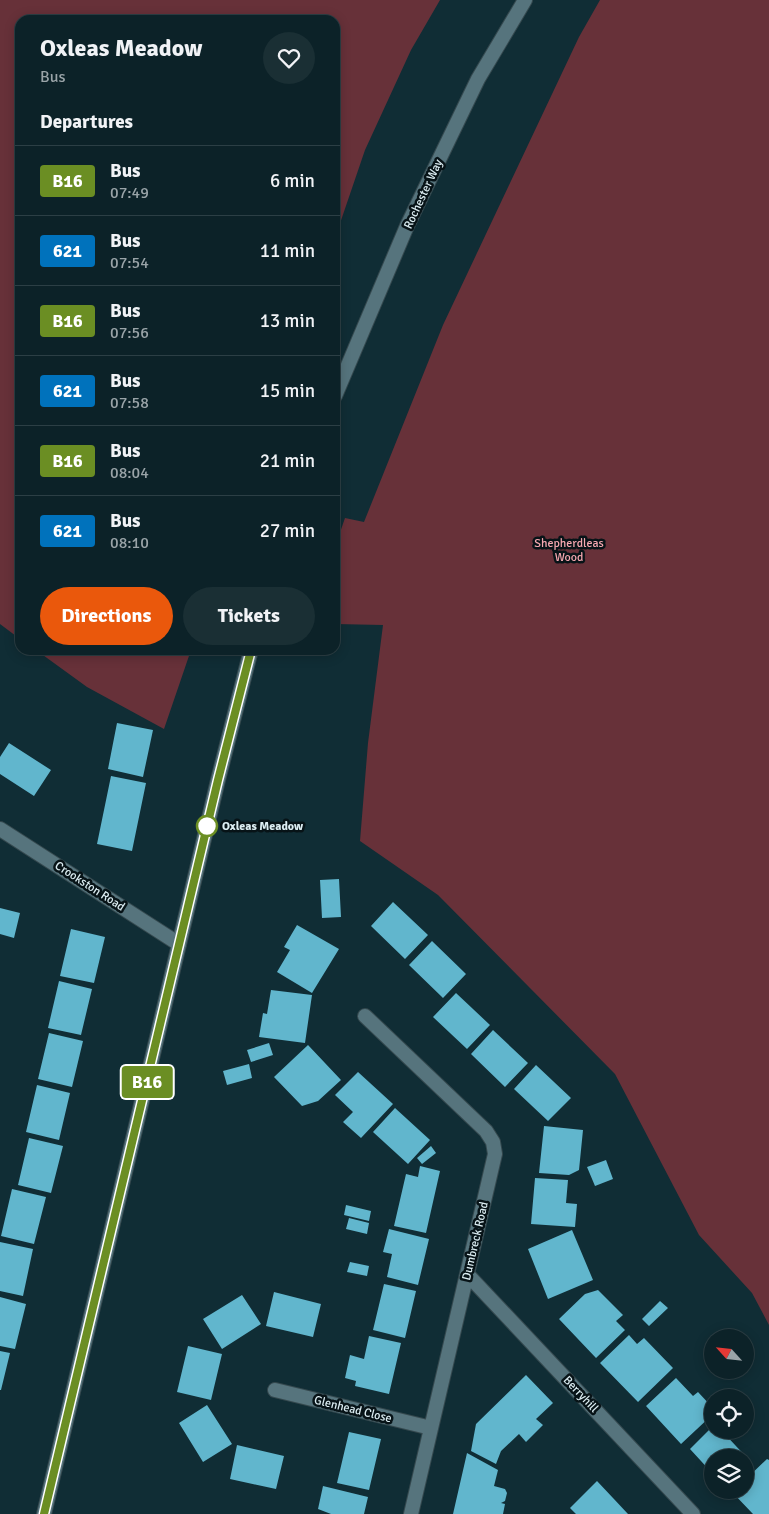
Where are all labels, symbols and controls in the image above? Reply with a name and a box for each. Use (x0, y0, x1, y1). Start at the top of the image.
button: heart (263, 32, 315, 84)
text: Oxleas Meadow (40, 33, 202, 63)
text: Bus (40, 67, 65, 87)
text: Departures (40, 110, 133, 134)
street label: Rochester Way (401, 157, 446, 231)
text: Bus (110, 159, 141, 183)
text: 6 min (270, 169, 315, 193)
text: B16 (52, 170, 83, 192)
text: 07:49 (110, 183, 149, 203)
text: Bus (110, 229, 141, 253)
text: 11 min (260, 239, 315, 263)
text: 621 (53, 240, 82, 262)
text: 07:54 (110, 253, 149, 273)
text: Bus (110, 299, 141, 323)
text: 13 min (260, 309, 315, 333)
text: B16 (52, 310, 83, 332)
text: 07:56 (110, 323, 149, 343)
text: Bus (110, 369, 141, 393)
text: 15 min (260, 379, 315, 403)
text: 621 (53, 380, 82, 402)
text: 07:58 (110, 393, 149, 413)
text: Bus (110, 439, 141, 463)
text: 21 min (260, 449, 315, 473)
text: B16 (52, 450, 83, 472)
text: 08:04 (110, 463, 149, 483)
text: Bus (110, 509, 141, 533)
text: 27 min (260, 519, 315, 543)
text: 621 (53, 520, 82, 542)
text: 08:10 (110, 533, 149, 553)
park label: Shepherdleas Wood (534, 536, 604, 565)
button: Directions (40, 587, 173, 645)
button: Tickets (183, 587, 315, 645)
marker: Oxleas Meadow (196, 815, 218, 837)
place label: Oxleas Meadow (222, 819, 304, 834)
street label: Crookston Road (52, 858, 128, 915)
line badge: B16 (118, 1066, 176, 1098)
text: B16 (132, 1071, 162, 1093)
street label: Dumbreck Road (459, 1200, 492, 1282)
north arrow (704, 1329, 754, 1379)
map controls (704, 1329, 754, 1499)
street label: Berryhill (560, 1373, 602, 1416)
button: locate (704, 1389, 754, 1439)
street label: Glenhead Close (313, 1393, 393, 1426)
button: layers (704, 1449, 754, 1499)

